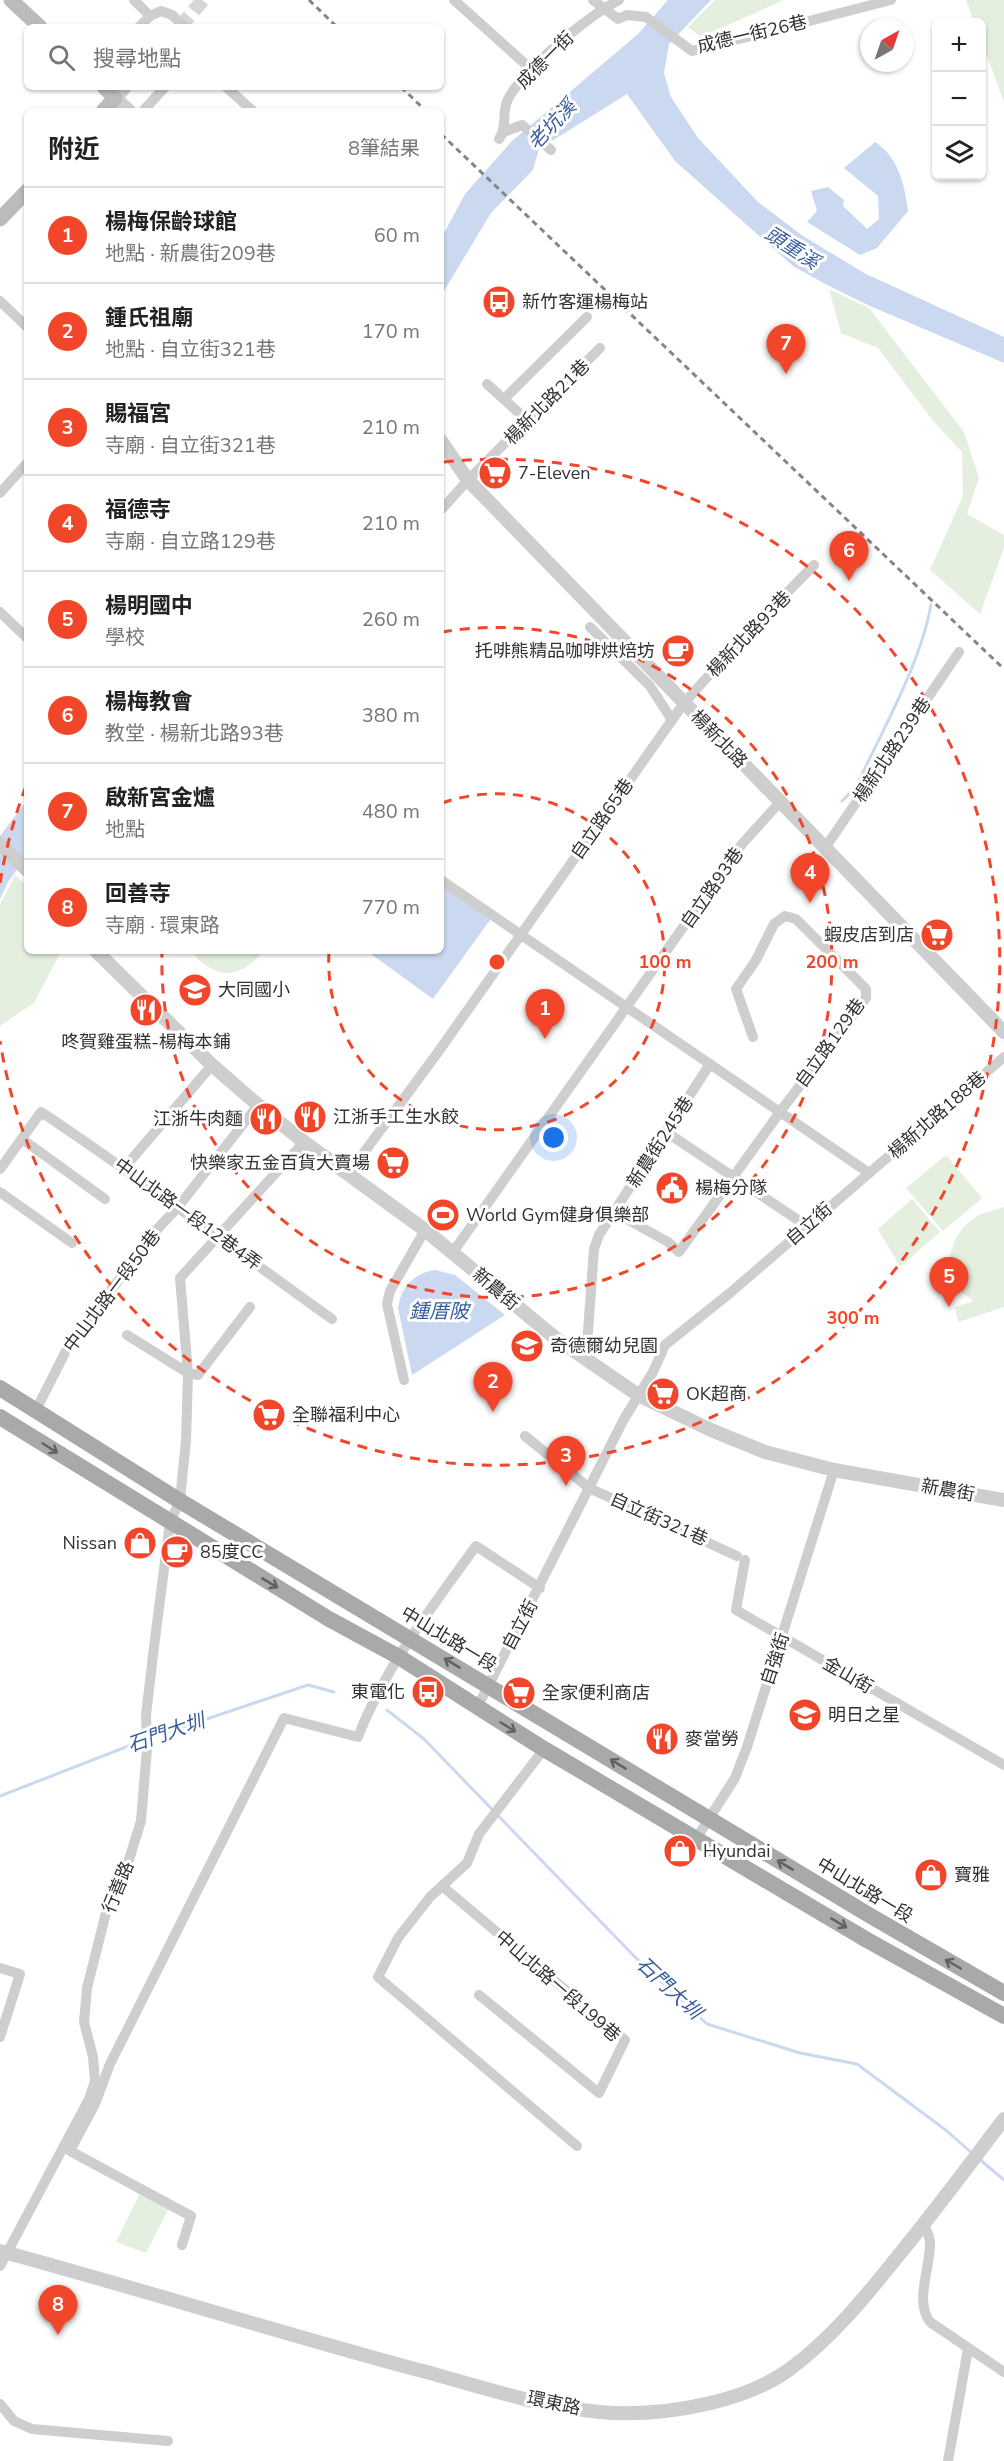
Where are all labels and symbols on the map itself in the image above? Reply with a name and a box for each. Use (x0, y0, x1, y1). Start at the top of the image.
street label: 成德一街26巷 (695, 10, 809, 58)
north arrow (860, 18, 914, 72)
street label: 成德一街 (511, 26, 579, 94)
water label: 老坑溪 (522, 92, 584, 156)
water label: 頭重溪 (759, 220, 827, 277)
bus stop icon: 新竹客運楊梅站 (481, 284, 517, 320)
place label: 新竹客運楊梅站 (522, 290, 648, 314)
pin: 7 (766, 324, 806, 374)
street label: 楊新北路21巷 (499, 354, 595, 450)
supermarket icon: 7-Eleven (477, 455, 513, 491)
place label: 7-Eleven (518, 461, 591, 485)
pin: 6 (830, 532, 868, 581)
street label: 楊新北路93巷 (702, 586, 796, 682)
cafe icon: 托啡熊精品咖啡烘焙坊 (660, 633, 696, 669)
place label: 托啡熊精品咖啡烘焙坊 (475, 639, 655, 663)
street label: 楊新北路239巷 (848, 693, 936, 807)
street label: 楊新北路 (685, 705, 753, 773)
street label: 自立路65巷 (565, 774, 639, 864)
street label: 自立路93巷 (675, 843, 749, 933)
pin: 4 (790, 854, 830, 903)
supermarket icon: 蝦皮店到店 (919, 917, 955, 953)
place label: 蝦皮店到店 (824, 923, 914, 947)
text: 100 m (638, 950, 692, 974)
text: 200 m (805, 950, 859, 974)
centre of rings (487, 952, 507, 972)
school or university icon: 大同國小 (177, 972, 213, 1008)
place label: 大同國小 (218, 978, 290, 1002)
pin: 1 (526, 990, 564, 1039)
restaurant icon: 咚賀雞蛋糕-楊梅本鋪 (128, 992, 164, 1028)
street label: 自立路129巷 (790, 994, 870, 1092)
place label: 咚賀雞蛋糕-楊梅本鋪 (61, 1030, 231, 1054)
street label: 楊新北路188巷 (883, 1066, 991, 1164)
street label: 新農街245巷 (622, 1092, 698, 1192)
restaurant icon: 江浙手工生水餃 (292, 1099, 328, 1135)
restaurant icon: 江浙牛肉麵 (248, 1101, 284, 1137)
place label: 江浙手工生水餃 (333, 1105, 459, 1129)
place label: 江浙牛肉麵 (153, 1107, 243, 1131)
your location (539, 1123, 568, 1152)
supermarket icon: 快樂家五金百貨大賣場 (375, 1145, 411, 1181)
place label: 快樂家五金百貨大賣場 (190, 1151, 370, 1175)
street label: 中山北路一段12巷4弄 (110, 1152, 266, 1276)
public building icon: 楊梅分隊 (654, 1170, 690, 1206)
place label: 楊梅分隊 (695, 1176, 767, 1200)
sports icon: World Gym健身俱樂部 (425, 1197, 461, 1233)
street label: 自立街 (781, 1197, 837, 1251)
place label: World Gym健身俱樂部 (466, 1203, 649, 1227)
street label: 中山北路一段50巷 (58, 1225, 166, 1357)
pin: 5 (930, 1258, 968, 1307)
street label: 新農街 (468, 1262, 524, 1316)
water label: 鍾厝陂 (409, 1298, 472, 1325)
text: 300 m (826, 1306, 880, 1330)
school or university icon: 奇德爾幼兒園 (509, 1328, 545, 1364)
place label: 奇德爾幼兒園 (550, 1334, 658, 1358)
pin: 2 (474, 1362, 512, 1412)
supermarket icon: OK超商 (645, 1376, 681, 1412)
place label: OK超商 (686, 1382, 747, 1406)
supermarket icon: 全聯福利中心 (251, 1397, 287, 1433)
place label: 全聯福利中心 (292, 1403, 400, 1427)
pin: 3 (546, 1436, 586, 1486)
one-way arrow (41, 1442, 58, 1454)
street label: 新農街 (919, 1473, 977, 1507)
street label: 自立街321巷 (606, 1487, 712, 1551)
shop icon: Nissan (122, 1525, 158, 1561)
place label: Nissan (62, 1531, 117, 1555)
cafe icon: 85度CC (159, 1534, 195, 1570)
place label: 85度CC (200, 1540, 263, 1564)
one-way arrow (261, 1577, 278, 1589)
street label: 自立街 (497, 1596, 543, 1654)
street label: 中山北路一段 (397, 1601, 501, 1677)
street label: 自強街 (755, 1630, 795, 1688)
street label: 金山街 (819, 1651, 877, 1699)
one-way arrow (444, 1657, 461, 1669)
bus stop icon: 東電化 (410, 1674, 446, 1710)
supermarket icon: 全家便利商店 (501, 1675, 537, 1711)
place label: 東電化 (351, 1680, 405, 1704)
place label: 全家便利商店 (542, 1681, 650, 1705)
school or university icon: 明日之星 (787, 1697, 823, 1733)
place label: 明日之星 (828, 1703, 900, 1727)
water label: 石門大圳 (124, 1706, 211, 1759)
restaurant icon: 麥當勞 (644, 1721, 680, 1757)
one-way arrow (499, 1722, 516, 1734)
place label: 麥當勞 (685, 1727, 739, 1751)
one-way arrow (610, 1758, 627, 1770)
shop icon: Hyundai (662, 1833, 698, 1869)
place label: Hyundai (703, 1839, 770, 1863)
street label: 中山北路一段 (813, 1852, 917, 1928)
street label: 行善路 (97, 1857, 139, 1917)
shop icon: 寶雅 (913, 1857, 949, 1893)
one-way arrow (777, 1859, 794, 1871)
place label: 寶雅 (954, 1863, 990, 1887)
one-way arrow (830, 1917, 847, 1929)
street label: 中山北路一段199巷 (490, 1925, 626, 2047)
water label: 石門大圳 (631, 1951, 710, 2027)
one-way arrow (945, 1958, 962, 1970)
pin: 8 (38, 2286, 78, 2335)
street label: 環東路 (525, 2386, 583, 2420)

